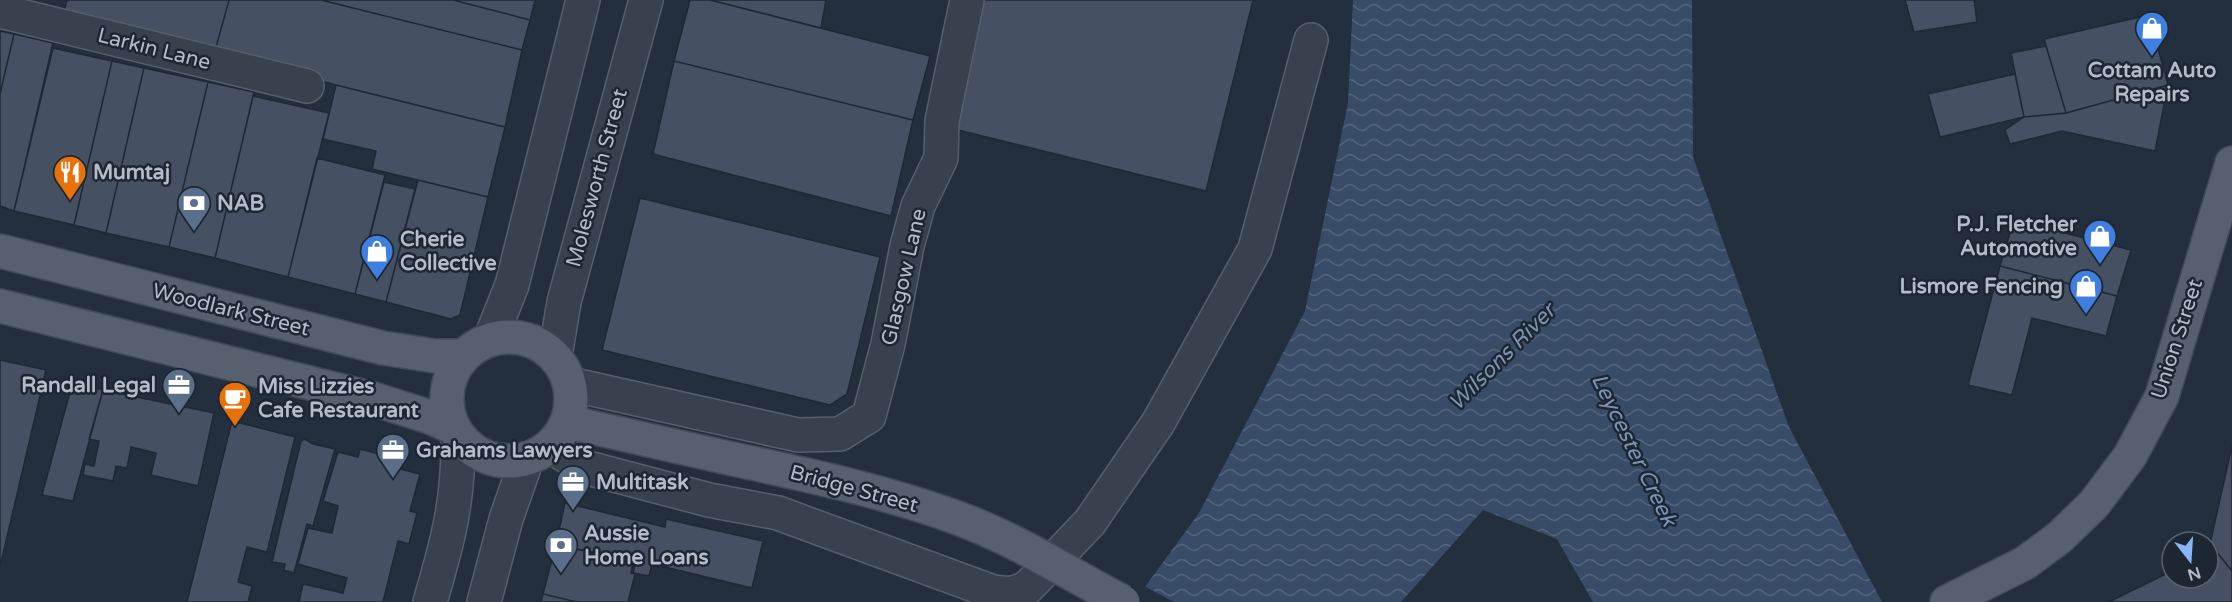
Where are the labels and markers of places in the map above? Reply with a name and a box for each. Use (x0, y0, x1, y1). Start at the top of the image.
shop icon: Cottam Auto Repairs (2134, 10, 2170, 57)
place label: Cottam Auto Repairs (2088, 58, 2216, 107)
restaurant icon: Mumtaj (52, 154, 88, 201)
place label: Mumtaj (93, 160, 170, 185)
bank icon: NAB (176, 185, 212, 232)
place label: NAB (217, 191, 264, 216)
place label: P.J. Fletcher Automotive (1956, 212, 2078, 261)
shop icon: P.J. Fletcher Automotive (2082, 218, 2118, 265)
place label: Cherie Collective (400, 227, 497, 276)
shop icon: Cherie Collective (359, 233, 395, 280)
shop icon: Lismore Fencing (2068, 268, 2104, 315)
place label: Lismore Fencing (1899, 274, 2063, 299)
office icon: Randall Legal (161, 367, 197, 414)
place label: Randall Legal (21, 373, 156, 398)
place label: Miss Lizzies Cafe Restaurant (258, 374, 419, 423)
cafe icon: Miss Lizzies Cafe Restaurant (217, 380, 253, 427)
office icon: Grahams Lawyers (375, 432, 411, 479)
place label: Grahams Lawyers (416, 438, 593, 463)
office icon: Multitask (555, 464, 591, 511)
place label: Multitask (596, 470, 689, 495)
place label: Aussie Home Loans (584, 521, 709, 570)
bank icon: Aussie Home Loans (543, 527, 579, 574)

